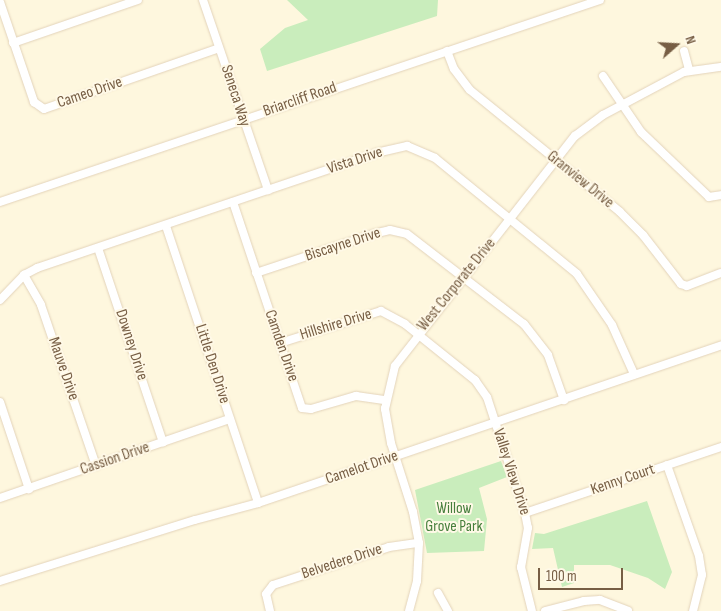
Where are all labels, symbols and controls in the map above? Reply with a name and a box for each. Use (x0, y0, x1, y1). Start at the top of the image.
north arrow (651, 20, 701, 70)
text: N (681, 34, 700, 46)
street label: Seneca Way (216, 63, 254, 129)
street label: Cameo Drive (55, 73, 125, 113)
street label: Briarcliff Road (261, 79, 339, 121)
street label: Vista Drive (325, 143, 385, 179)
street label: Granview Drive (543, 147, 617, 213)
street label: Biscayne Drive (303, 224, 383, 266)
street label: West Corporate Drive (414, 235, 500, 335)
street label: Hillshire Drive (298, 305, 374, 345)
street label: Downey Drive (111, 307, 151, 383)
street label: Camden Drive (260, 308, 302, 384)
street label: Little Den Drive (190, 322, 234, 406)
street label: Mauve Drive (43, 335, 83, 403)
street label: Valley View Drive (488, 426, 534, 518)
street label: Cassion Drive (78, 438, 152, 480)
street label: Camelot Drive (323, 447, 401, 489)
street label: Kenny Court (588, 460, 658, 500)
park label: Willow Grove Park (425, 499, 483, 537)
street label: Belvedere Drive (299, 540, 385, 584)
scale bar (541, 558, 626, 590)
text: 100 m (546, 567, 577, 586)

